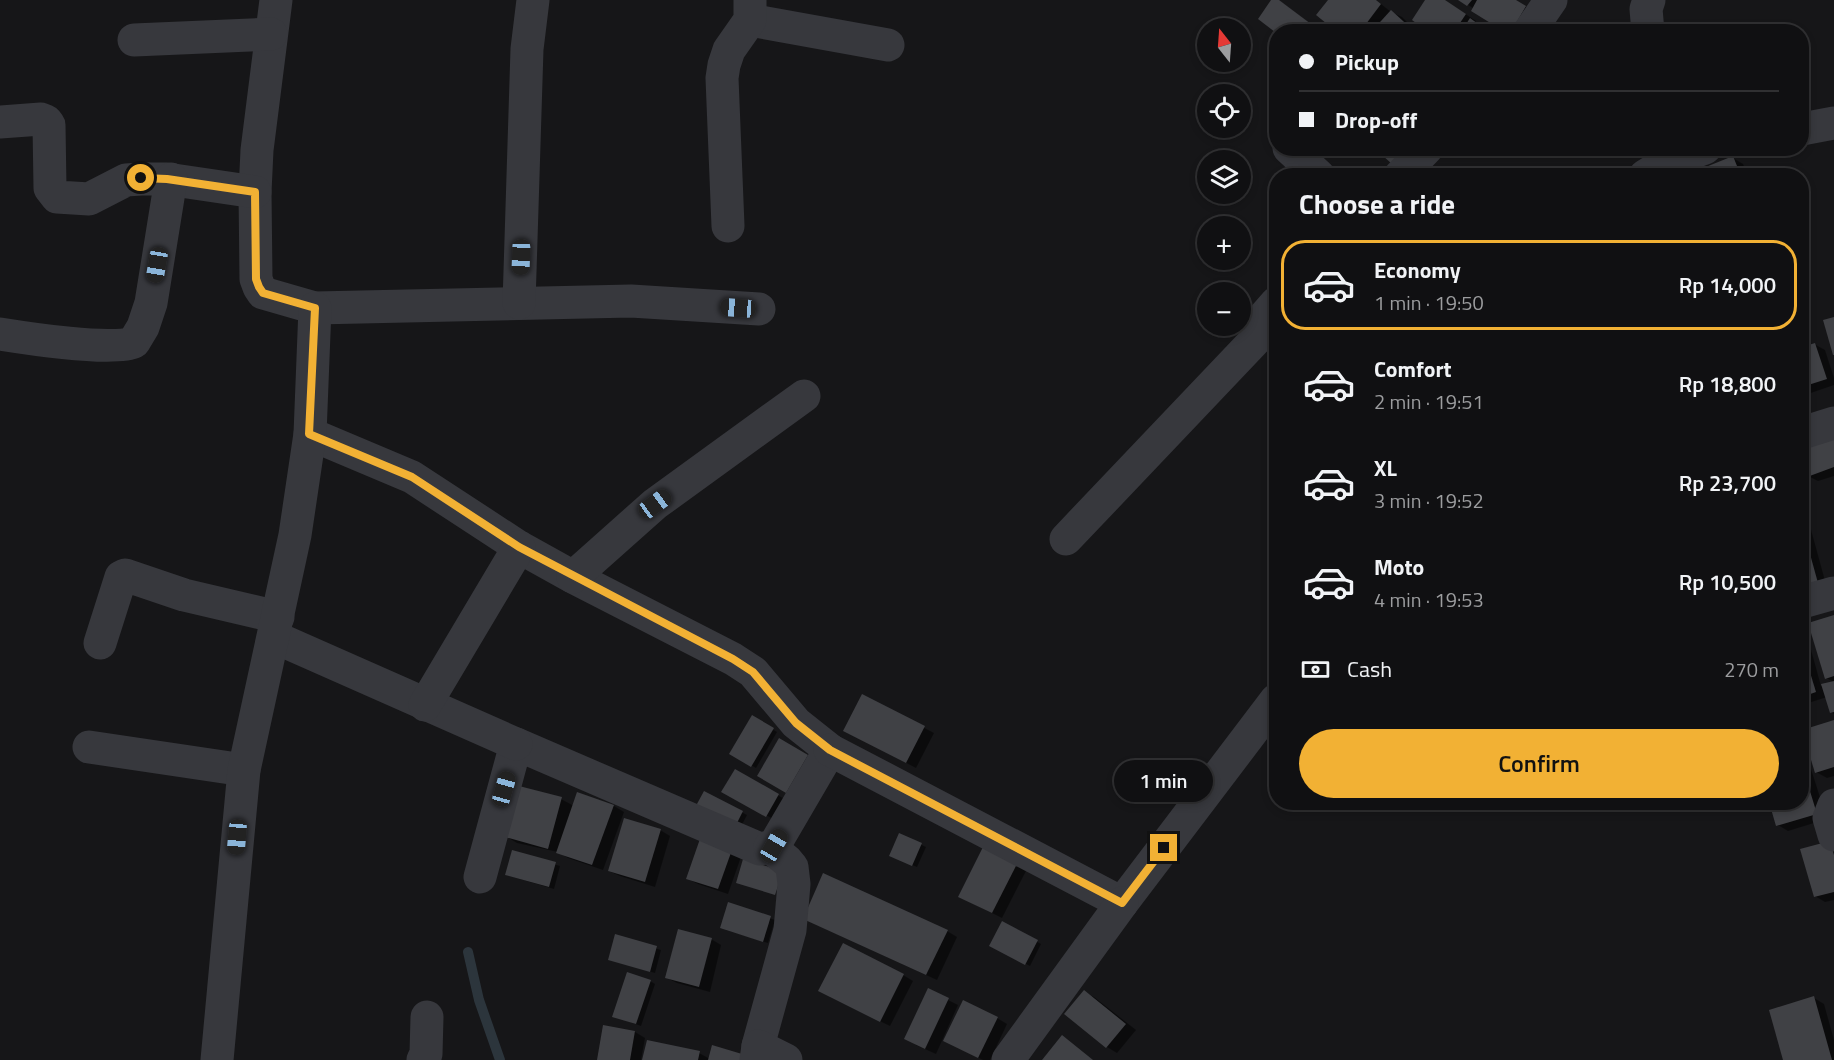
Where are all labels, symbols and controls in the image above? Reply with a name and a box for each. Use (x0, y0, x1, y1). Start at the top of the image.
north arrow (1197, 18, 1251, 72)
map controls (1197, 18, 1251, 336)
text: Pickup (1335, 45, 1399, 79)
button: locate (1197, 84, 1251, 138)
text: Drop-off (1335, 103, 1417, 137)
button: layers (1197, 150, 1251, 204)
route start (127, 164, 154, 191)
text: Choose a ride (1299, 183, 1455, 224)
button: + (1197, 216, 1251, 270)
car (511, 239, 531, 275)
car (145, 246, 169, 284)
text: Economy (1374, 253, 1461, 287)
icon: car (1302, 258, 1356, 312)
text: Rp 14,000 (1679, 268, 1776, 302)
button: − (1197, 282, 1251, 336)
text: 1 min · 19:50 (1374, 287, 1484, 318)
car (719, 298, 757, 318)
text: Comfort (1374, 352, 1452, 386)
icon: car (1302, 357, 1356, 411)
text: Rp 18,800 (1679, 367, 1776, 401)
text: 2 min · 19:51 (1374, 386, 1484, 417)
text: XL (1374, 451, 1397, 485)
icon: car (1302, 456, 1356, 510)
text: Rp 23,700 (1679, 466, 1776, 500)
text: 3 min · 19:52 (1374, 485, 1484, 516)
car (635, 486, 675, 522)
text: Moto (1374, 550, 1424, 584)
icon: car (1302, 555, 1356, 609)
text: Rp 10,500 (1679, 565, 1776, 599)
text: 4 min · 19:53 (1374, 584, 1484, 615)
text: Cash (1347, 652, 1392, 686)
icon: cash (1299, 653, 1332, 686)
text: 270 m (1724, 654, 1779, 685)
button: Confirm (1299, 729, 1779, 798)
callout: 1 min (1114, 761, 1214, 803)
text: 1 min (1139, 765, 1188, 796)
car (490, 769, 518, 809)
car (226, 818, 248, 856)
car (757, 826, 791, 866)
route end (1150, 834, 1177, 861)

